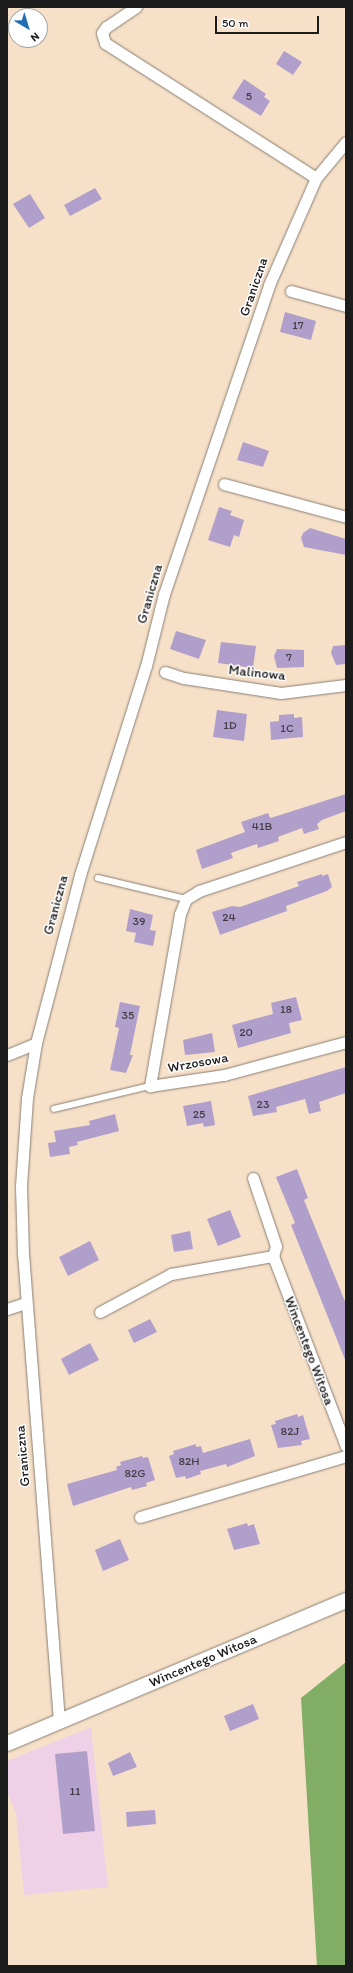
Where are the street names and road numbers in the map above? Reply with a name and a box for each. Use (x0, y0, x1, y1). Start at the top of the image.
street label: Graniczna (236, 255, 272, 319)
street label: Graniczna (133, 562, 167, 626)
street label: Malinowa (228, 662, 286, 684)
street label: Graniczna (40, 873, 72, 937)
street label: Wrzosowa (166, 1049, 230, 1077)
street label: Wincentego Witosa (280, 1294, 338, 1408)
street label: Graniczna (12, 1425, 34, 1487)
street label: Wincentego Witosa (147, 1631, 259, 1691)

